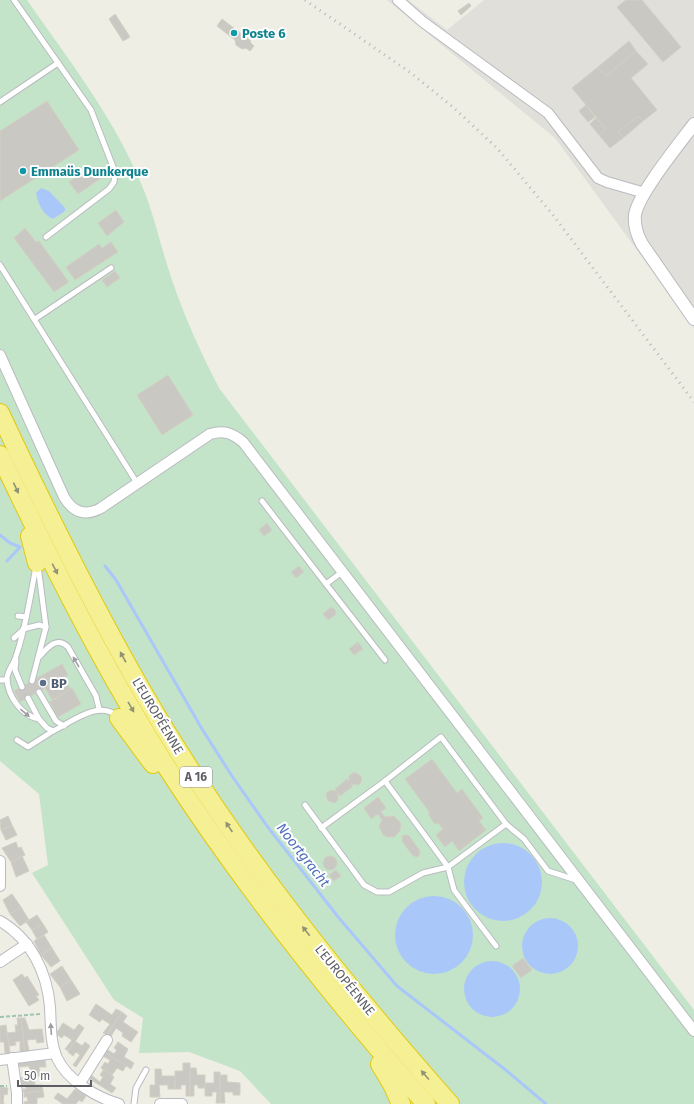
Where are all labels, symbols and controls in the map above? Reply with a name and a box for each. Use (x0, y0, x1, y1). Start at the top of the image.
place label: Poste 6 (242, 26, 286, 41)
marker: Poste 6 (229, 28, 239, 38)
place label: Emmaüs Dunkerque (31, 164, 148, 179)
marker: Emmaüs Dunkerque (18, 166, 28, 176)
one-way arrow (13, 483, 19, 494)
one-way arrow (52, 563, 58, 575)
one-way arrow (120, 651, 127, 663)
one-way arrow (73, 656, 80, 668)
street label: L'EUROPÉENNE (129, 675, 187, 757)
place label: BP (51, 676, 67, 691)
marker: BP (38, 678, 48, 688)
one-way arrow (127, 701, 134, 713)
one-way arrow (20, 708, 31, 717)
road number: A 16 (180, 767, 212, 787)
water label: Noortgracht (273, 820, 333, 890)
one-way arrow (225, 822, 233, 832)
one-way arrow (302, 926, 310, 937)
street label: L'EUROPÉENNE (312, 942, 378, 1018)
one-way arrow (47, 1023, 54, 1035)
scale bar (18, 1062, 91, 1088)
text: 50 m (24, 1069, 50, 1083)
one-way arrow (420, 1069, 429, 1080)

